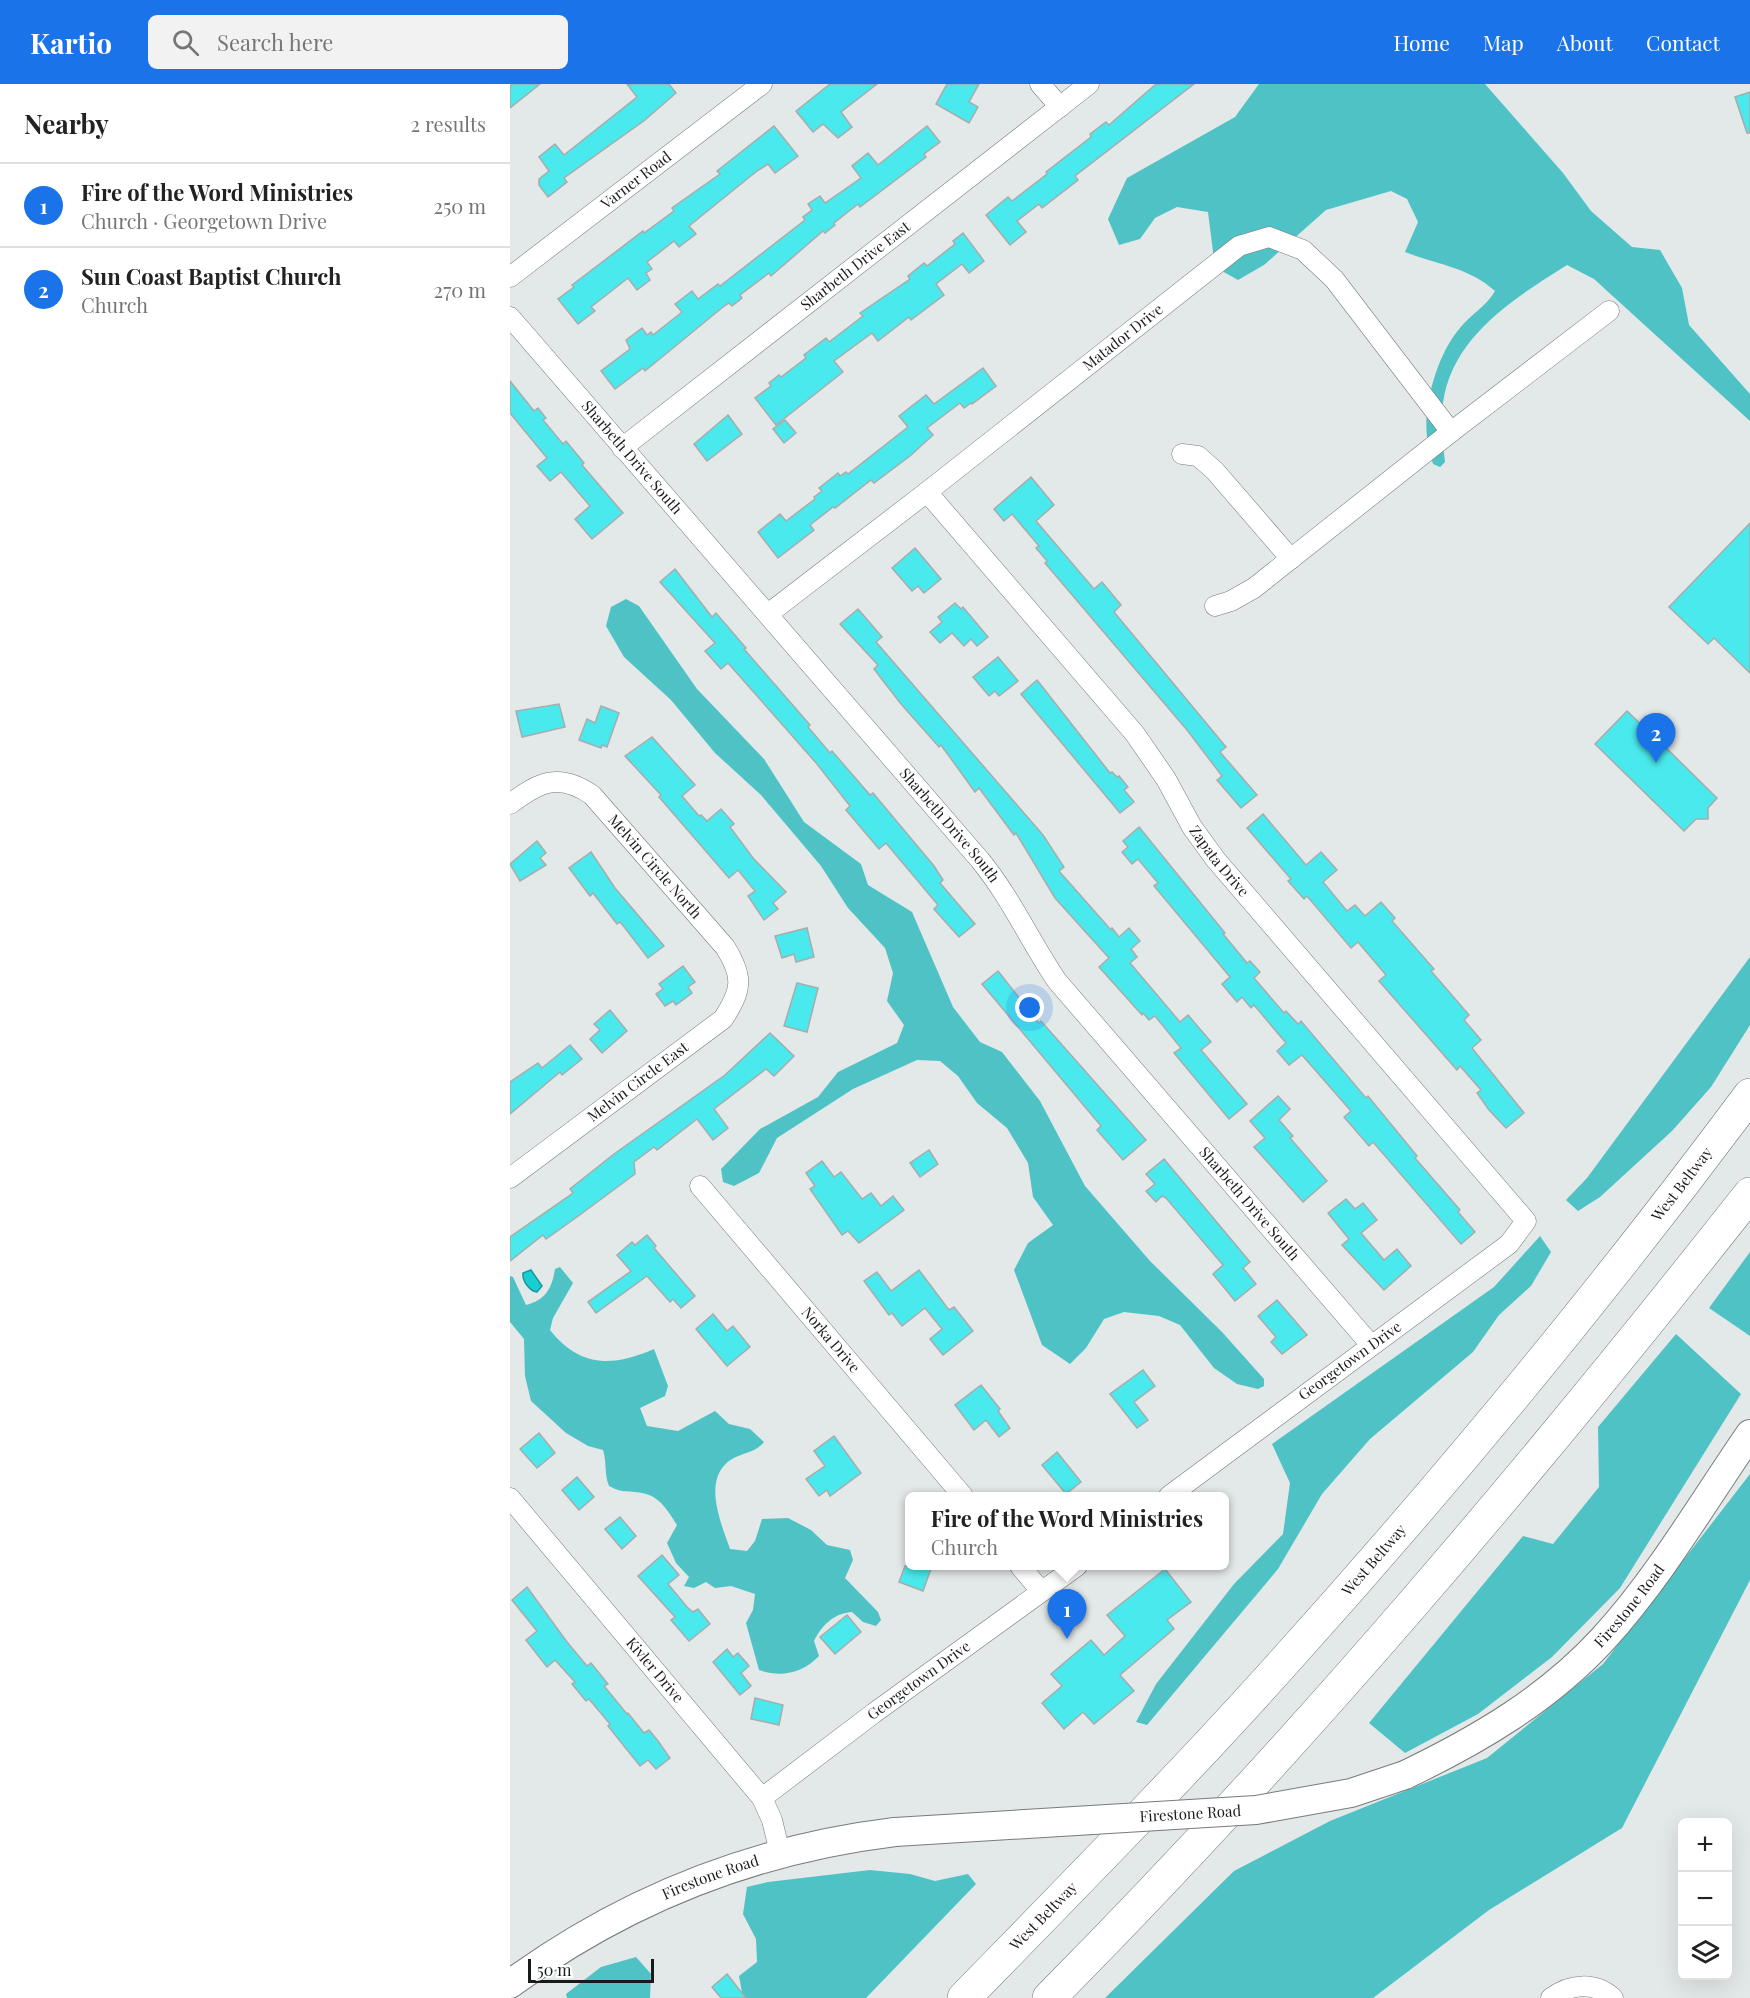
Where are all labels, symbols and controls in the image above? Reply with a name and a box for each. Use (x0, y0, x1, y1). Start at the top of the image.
search box (148, 15, 568, 69)
text: Kartio (30, 24, 112, 61)
icon: search (169, 26, 202, 59)
text: Search here (217, 27, 333, 57)
text: Home (1394, 28, 1450, 56)
text: Map (1483, 28, 1524, 56)
text: About (1557, 28, 1613, 56)
text: Contact (1646, 28, 1720, 56)
text: Nearby (24, 106, 109, 141)
text: 2 results (411, 110, 486, 137)
street label: Varner Road (596, 146, 675, 213)
text: Fire of the Word Ministries (81, 177, 353, 207)
text: 1 (40, 192, 47, 219)
text: 250 m (433, 192, 486, 219)
text: Church · Georgetown Drive (81, 207, 327, 234)
street label: Sharbeth Drive East (796, 216, 914, 314)
text: Sun Coast Baptist Church (81, 261, 341, 291)
text: 2 (38, 276, 49, 303)
text: 270 m (434, 276, 486, 303)
text: Church (81, 291, 148, 318)
street label: Matador Drive (1078, 299, 1167, 375)
street label: Sharbeth Drive South (578, 396, 687, 518)
pin: 2 (1636, 714, 1676, 763)
street label: Sharbeth Drive South (896, 763, 1005, 886)
street label: Melvin Circle North (604, 810, 707, 923)
street label: Zapata Drive (1185, 821, 1254, 901)
your location (1015, 993, 1044, 1022)
street label: Melvin Circle East (583, 1036, 693, 1126)
street label: Sharbeth Drive South (1195, 1142, 1305, 1265)
street label: West Beltway (1646, 1142, 1717, 1226)
street label: Norka Drive (798, 1302, 865, 1377)
street label: Georgetown Drive (1294, 1316, 1405, 1404)
popup (905, 1492, 1229, 1570)
text: Fire of the Word Ministries (931, 1503, 1203, 1533)
street label: West Beltway (1336, 1519, 1410, 1600)
text: Church (931, 1533, 998, 1560)
street label: Firestone Road (1589, 1560, 1668, 1651)
pin: 1 (1048, 1590, 1086, 1639)
street label: Kivler Drive (622, 1633, 689, 1707)
street label: Georgetown Drive (863, 1636, 974, 1724)
street label: Firestone Road (1139, 1800, 1242, 1826)
map controls (1678, 1818, 1732, 1980)
button: + (1678, 1818, 1732, 1872)
street label: Firestone Road (659, 1850, 761, 1904)
button: − (1678, 1872, 1732, 1926)
street label: West Beltway (1004, 1877, 1081, 1955)
button: layers (1678, 1926, 1732, 1980)
scale bar (528, 1956, 654, 1984)
text: 50 m (537, 1959, 571, 1980)

